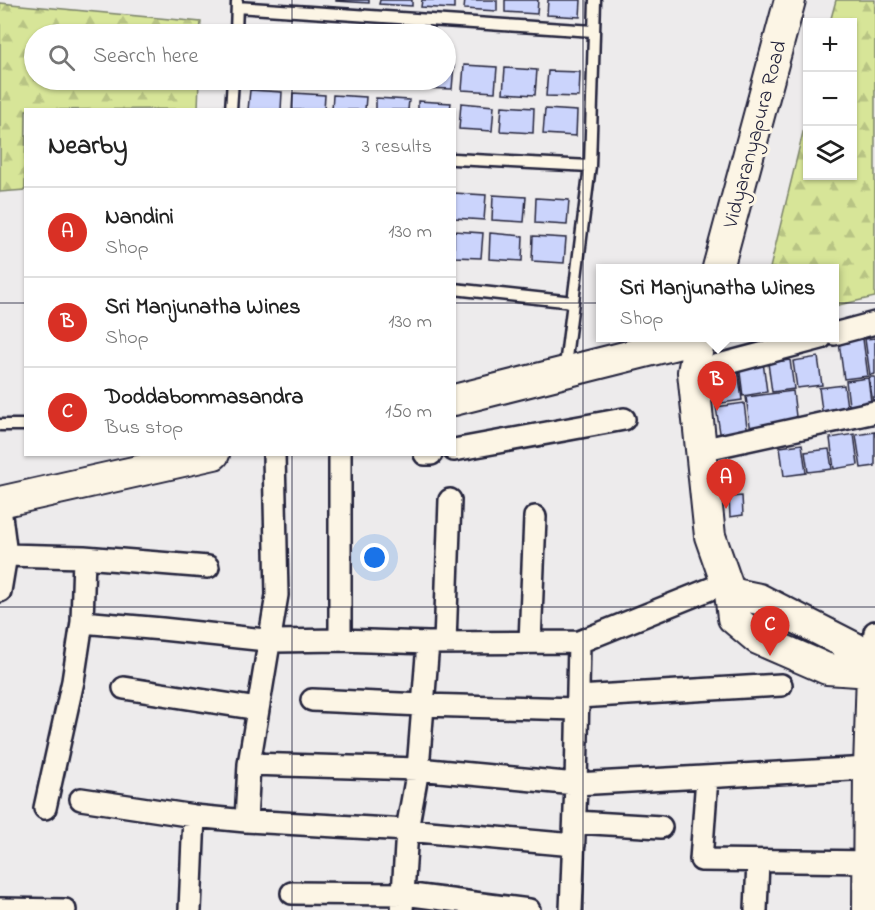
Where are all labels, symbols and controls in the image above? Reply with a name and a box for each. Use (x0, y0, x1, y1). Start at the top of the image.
map controls (803, 18, 857, 180)
button: + (803, 18, 857, 72)
search box (24, 24, 456, 90)
street label: Vidyaranyapura Road (716, 37, 797, 233)
icon: search (45, 41, 78, 74)
text: Search here (93, 41, 198, 73)
button: − (803, 72, 857, 126)
button: layers (803, 126, 857, 180)
text: Nearby (48, 128, 127, 166)
text: 3 results (362, 133, 432, 162)
text: Nandini (105, 202, 174, 234)
text: A (61, 218, 74, 247)
text: 130 m (388, 218, 432, 247)
text: Shop (105, 234, 149, 263)
popup (596, 264, 839, 342)
text: Sri Manjunatha Wines (620, 273, 815, 305)
text: Sri Manjunatha Wines (105, 292, 300, 324)
text: Shop (620, 305, 663, 334)
text: B (61, 308, 74, 337)
text: 130 m (388, 308, 432, 337)
text: Shop (105, 324, 149, 353)
pin: B (698, 362, 736, 411)
text: Doddabommasandra (105, 382, 303, 414)
text: C (62, 398, 73, 427)
text: 150 m (385, 398, 432, 427)
text: Bus stop (105, 414, 183, 443)
pin: A (706, 460, 746, 509)
your location (360, 543, 389, 572)
pin: C (750, 606, 790, 656)

